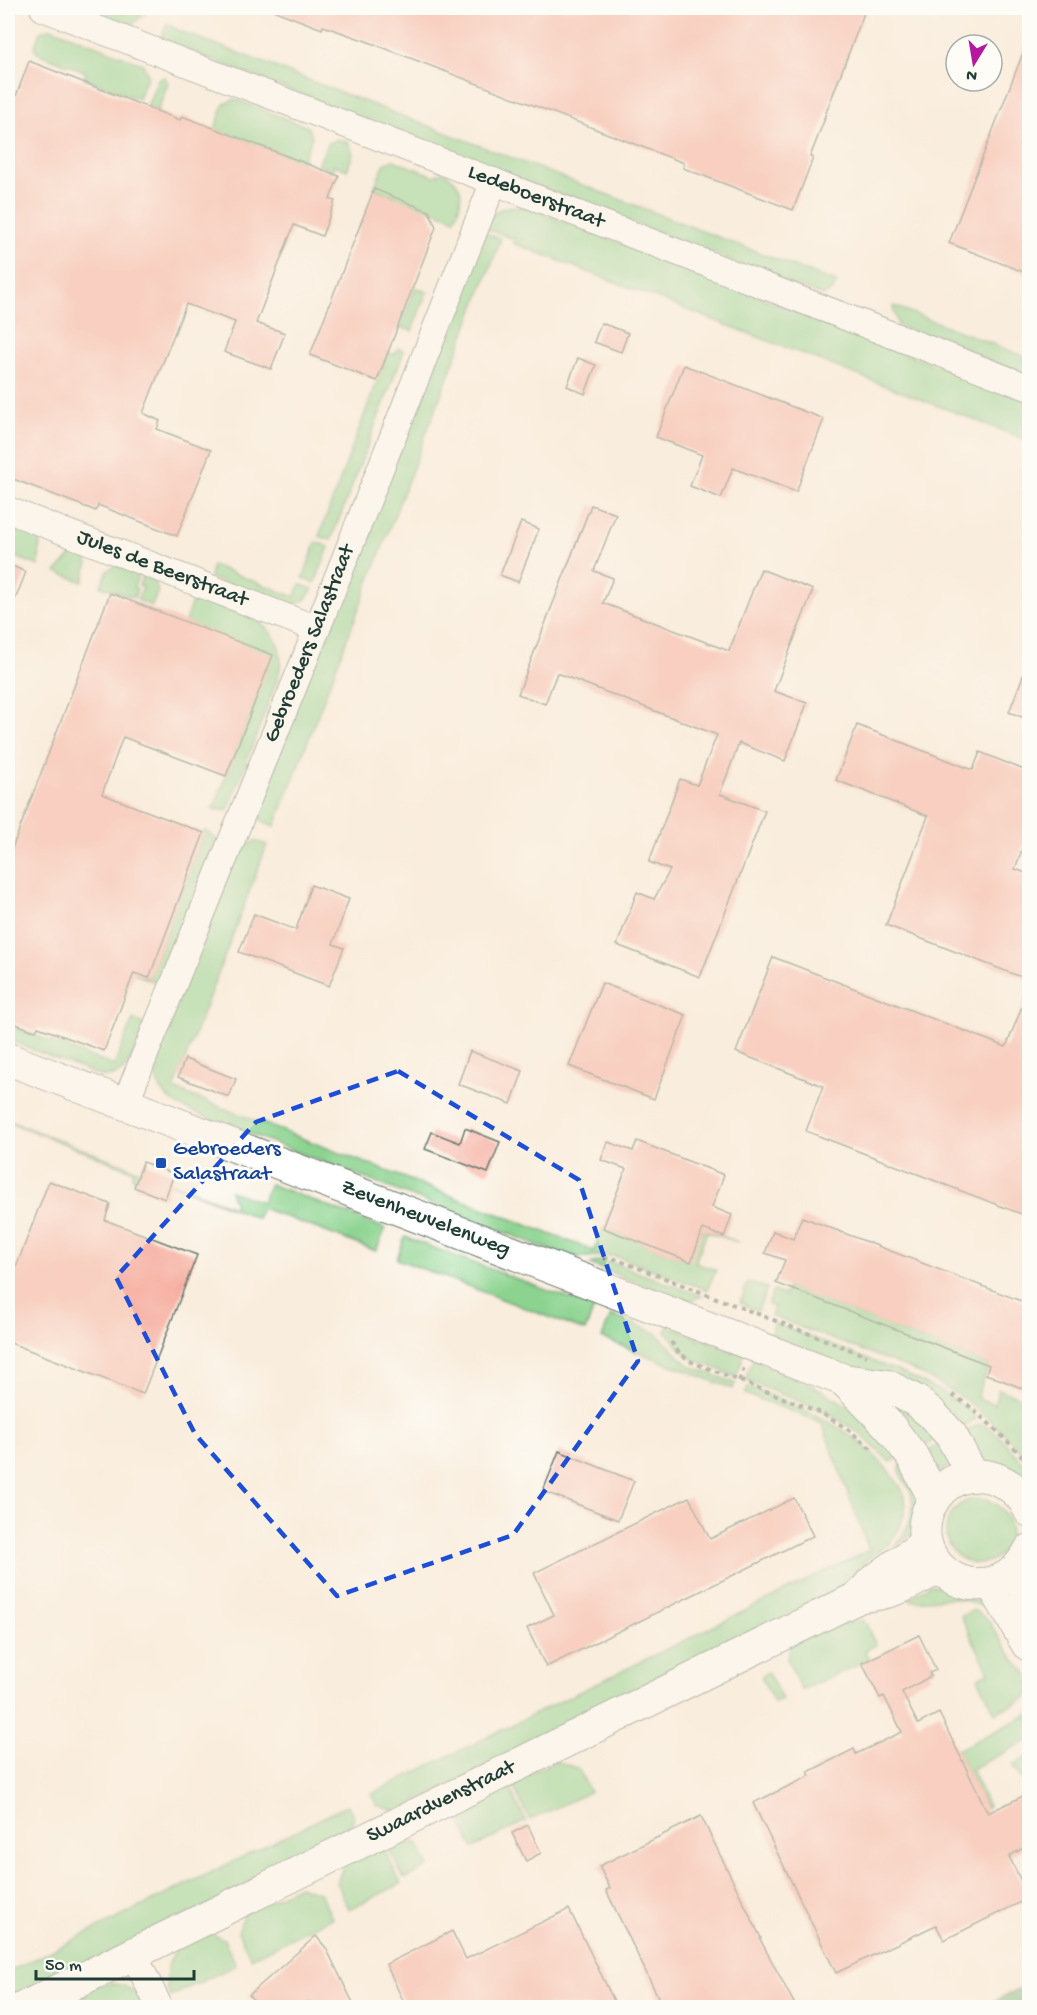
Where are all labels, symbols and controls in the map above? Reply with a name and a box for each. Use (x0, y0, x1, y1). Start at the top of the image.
north arrow (944, 33, 1004, 93)
text: N (964, 64, 979, 85)
street label: Ledeboerstraat (464, 160, 610, 236)
street label: Jules de Beerstraat (73, 525, 253, 615)
street label: Gebroeders Salastraat (259, 540, 363, 747)
place label: Gebroeders Salastraat (173, 1137, 281, 1188)
marker: Gebroeders Salastraat (154, 1156, 168, 1170)
street label: Zevenheuvelenweg (337, 1175, 514, 1264)
street label: Swaardvenstraat (363, 1754, 522, 1850)
scale bar (36, 1943, 194, 1981)
text: 50 m (45, 1956, 82, 1977)

